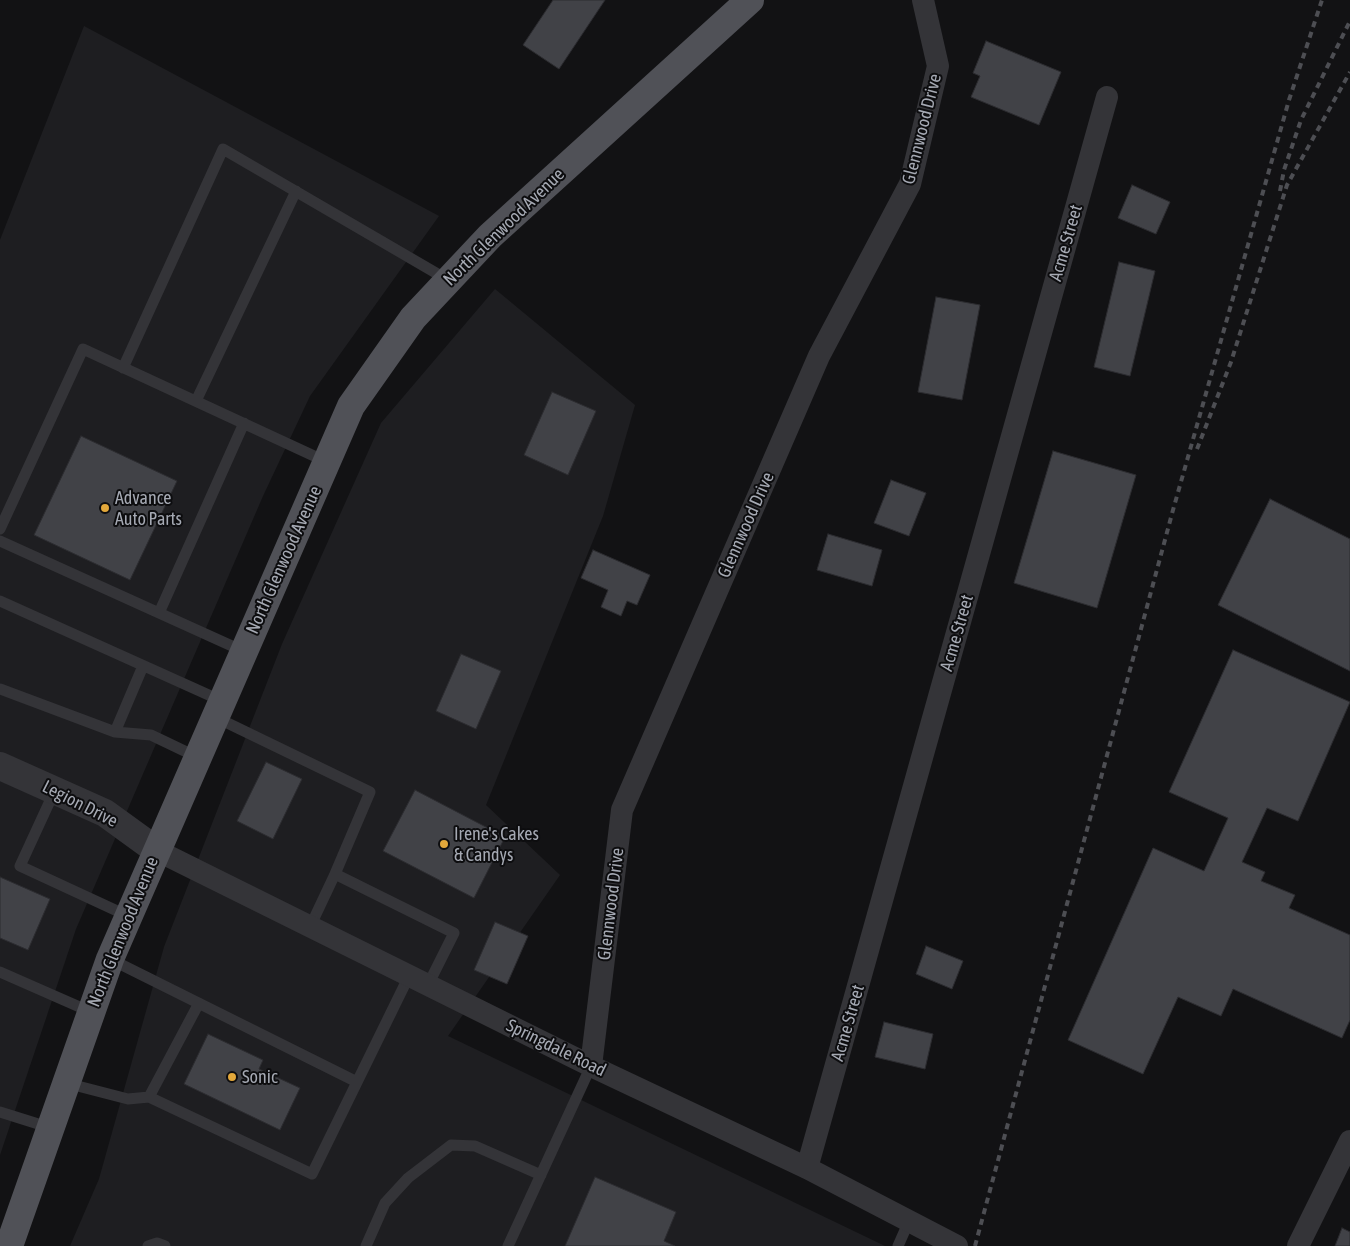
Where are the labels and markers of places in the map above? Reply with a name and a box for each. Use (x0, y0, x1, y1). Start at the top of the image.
place label: Advance Auto Parts (115, 487, 182, 530)
marker: Advance Auto Parts (99, 502, 111, 514)
place label: Irene's Cakes & Candys (454, 823, 539, 866)
marker: Irene's Cakes & Candys (438, 838, 450, 850)
place label: Sonic (242, 1066, 278, 1088)
marker: Sonic (226, 1071, 238, 1083)

